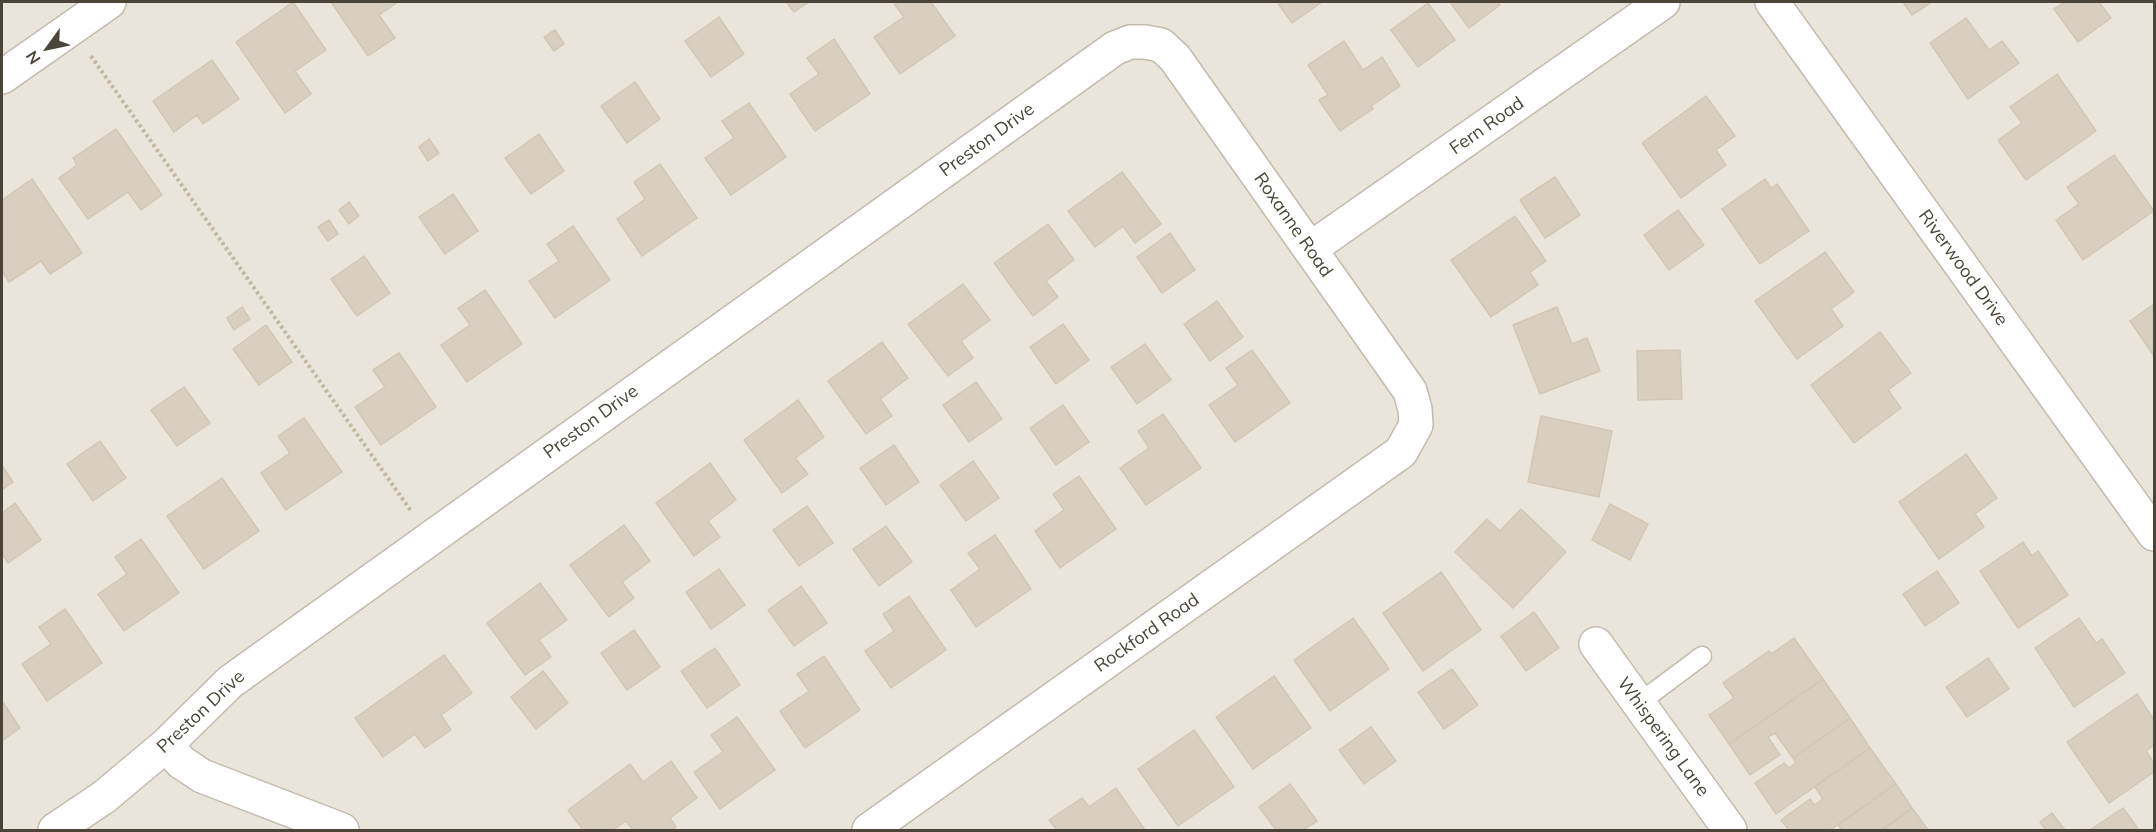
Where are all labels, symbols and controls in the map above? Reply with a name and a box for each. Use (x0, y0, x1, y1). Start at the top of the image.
north arrow (18, 18, 78, 78)
text: N (21, 47, 45, 68)
street label: Fern Road (1446, 93, 1528, 159)
street label: Preston Drive (935, 98, 1039, 182)
street label: Roxanne Road (1249, 169, 1337, 281)
street label: Riverwood Drive (1914, 206, 2012, 330)
street label: Preston Drive (539, 380, 643, 464)
street label: Rockford Road (1090, 589, 1204, 677)
street label: Preston Drive (153, 666, 249, 758)
street label: Whispering Lane (1612, 673, 1714, 801)

